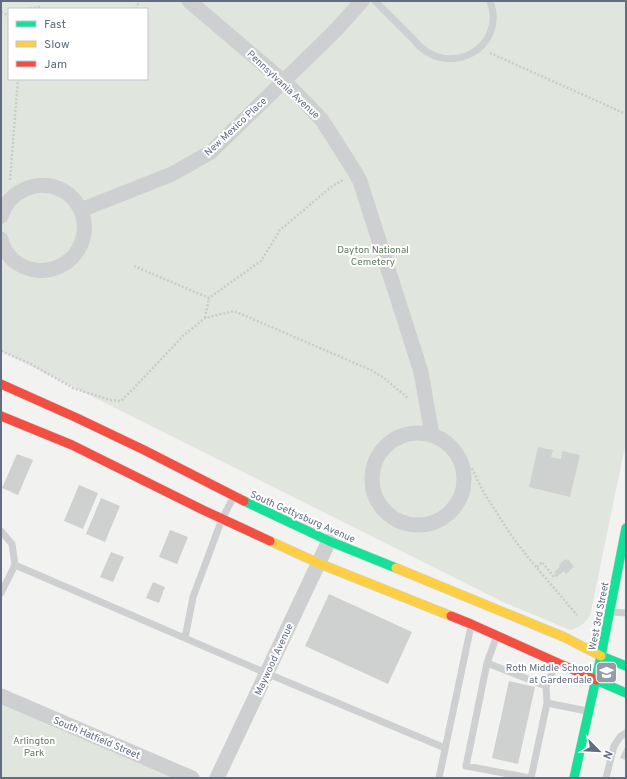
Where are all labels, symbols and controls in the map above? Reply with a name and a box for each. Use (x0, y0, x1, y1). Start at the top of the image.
legend (8, 8, 148, 80)
text: Fast (44, 17, 66, 33)
text: Slow (44, 37, 70, 53)
street label: Pennsylvania Avenue (244, 48, 322, 122)
text: Jam (44, 57, 67, 73)
street label: New Mexico Place (202, 95, 270, 159)
park label: Dayton National Cemetery (337, 244, 409, 269)
street label: South Gettysburg Avenue (248, 488, 357, 546)
street label: West 3rd Street (586, 581, 613, 652)
street label: Maywood Avenue (252, 622, 297, 698)
school or university icon: Roth Middle School at Gardendale (594, 660, 620, 686)
place label: Roth Middle School at Gardendale (506, 662, 592, 687)
street label: South Hatfield Street (51, 714, 142, 763)
north arrow (579, 731, 619, 771)
park label: Arlington Park (13, 735, 55, 760)
text: N (599, 748, 615, 761)

